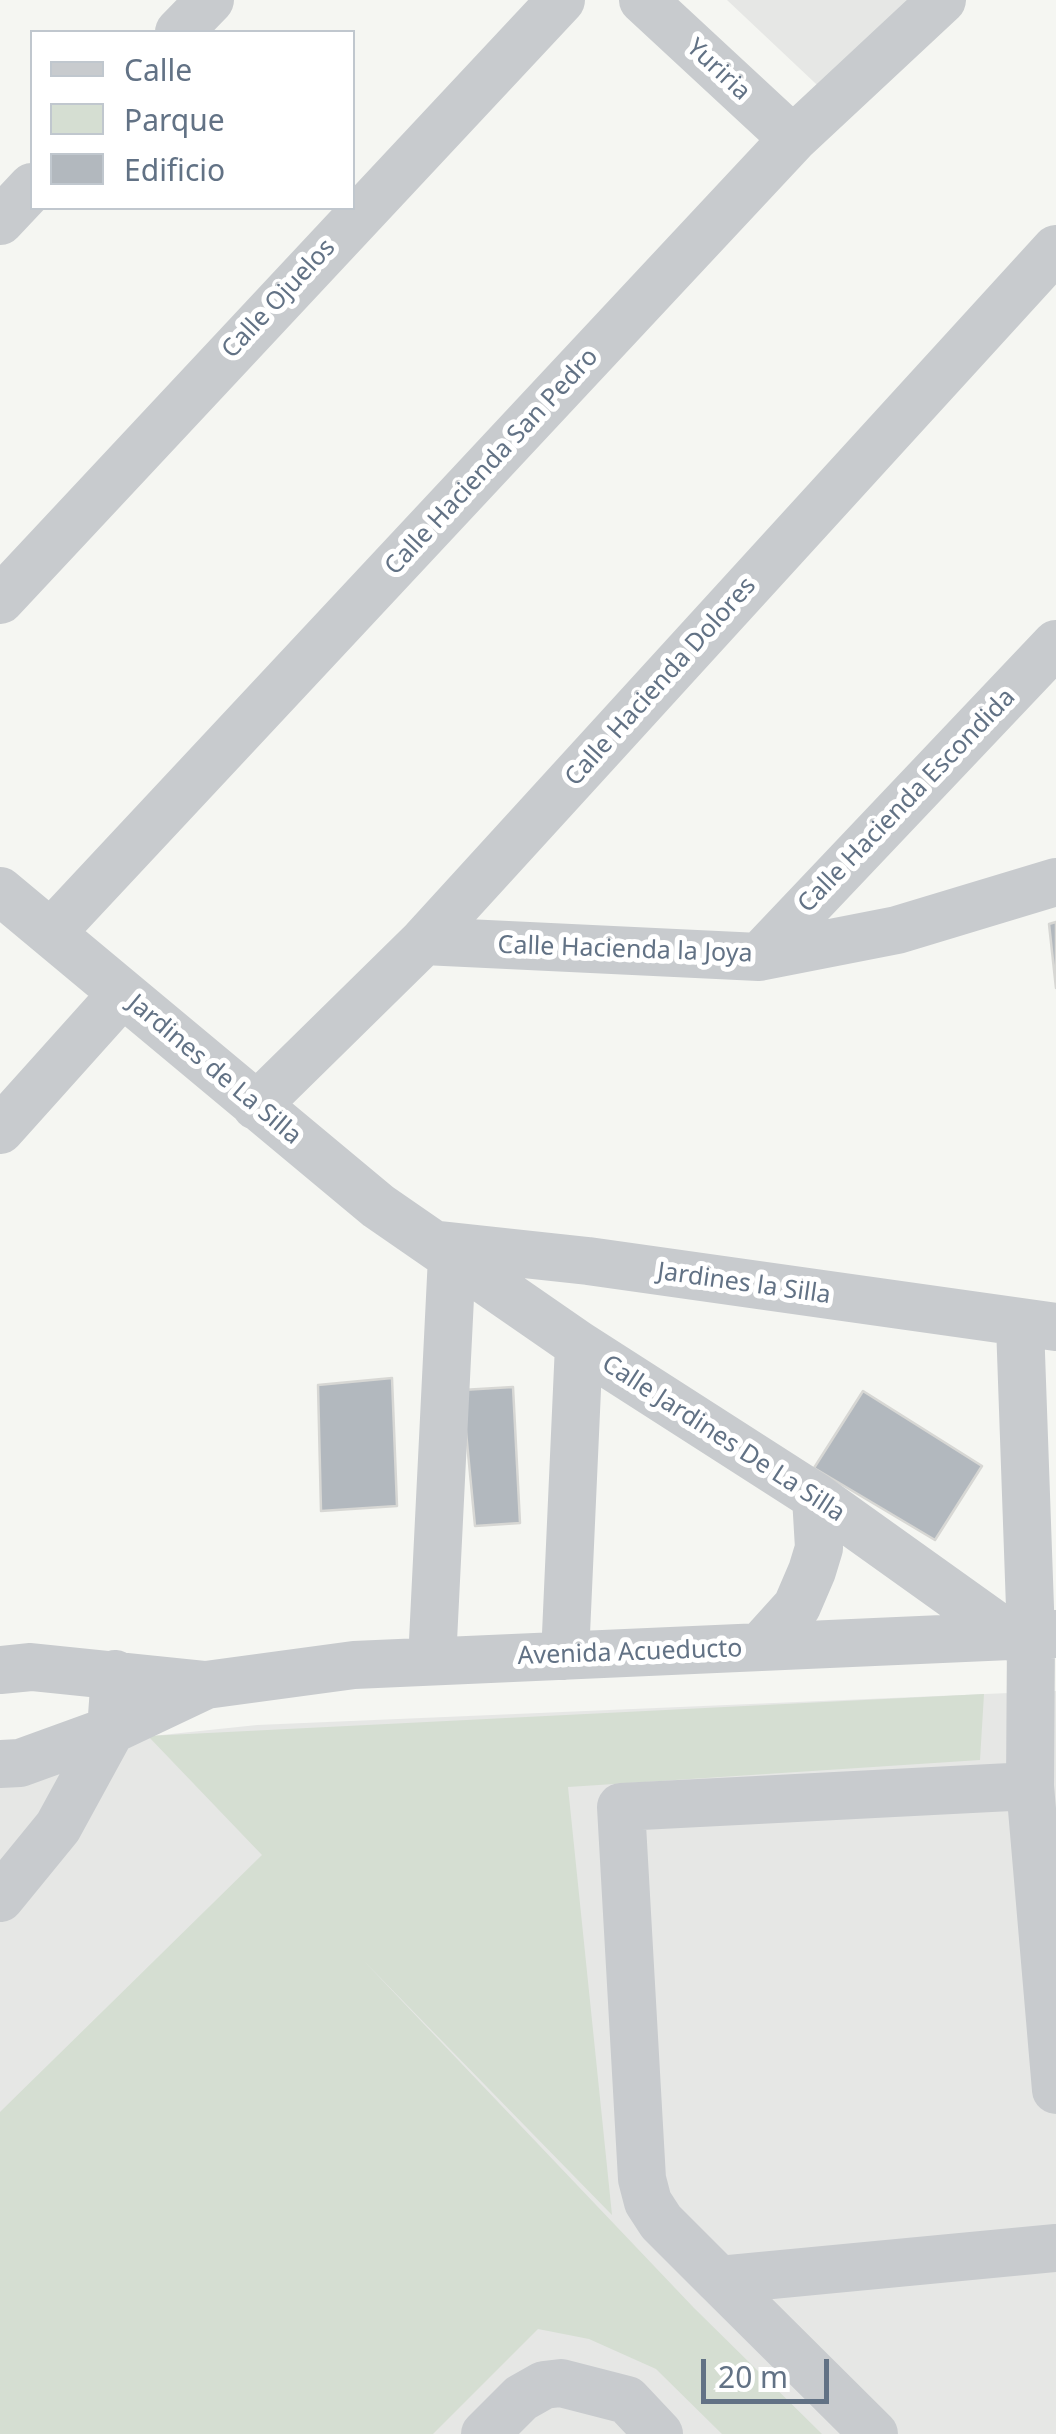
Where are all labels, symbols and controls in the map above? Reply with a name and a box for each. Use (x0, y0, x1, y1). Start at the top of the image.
legend (30, 30, 355, 210)
street label: Yuriria (680, 33, 756, 107)
text: Calle (124, 49, 192, 90)
text: Parque (124, 99, 225, 140)
text: Edificio (124, 149, 225, 190)
street label: Calle Ojuelos (216, 233, 342, 365)
street label: Calle Hacienda San Pedro (379, 342, 605, 582)
street label: Calle Hacienda Dolores (559, 571, 763, 793)
street label: Calle Hacienda Escondida (792, 683, 1022, 919)
street label: Calle Hacienda la Joya (497, 931, 753, 969)
street label: Jardines de La Silla (121, 989, 307, 1151)
street label: Jardines la Silla (655, 1257, 833, 1311)
street label: Calle Jardines De La Silla (596, 1349, 850, 1529)
street label: Avenida Acueducto (517, 1634, 743, 1672)
scale bar (706, 2339, 834, 2401)
text: 20 m (718, 2356, 788, 2397)

